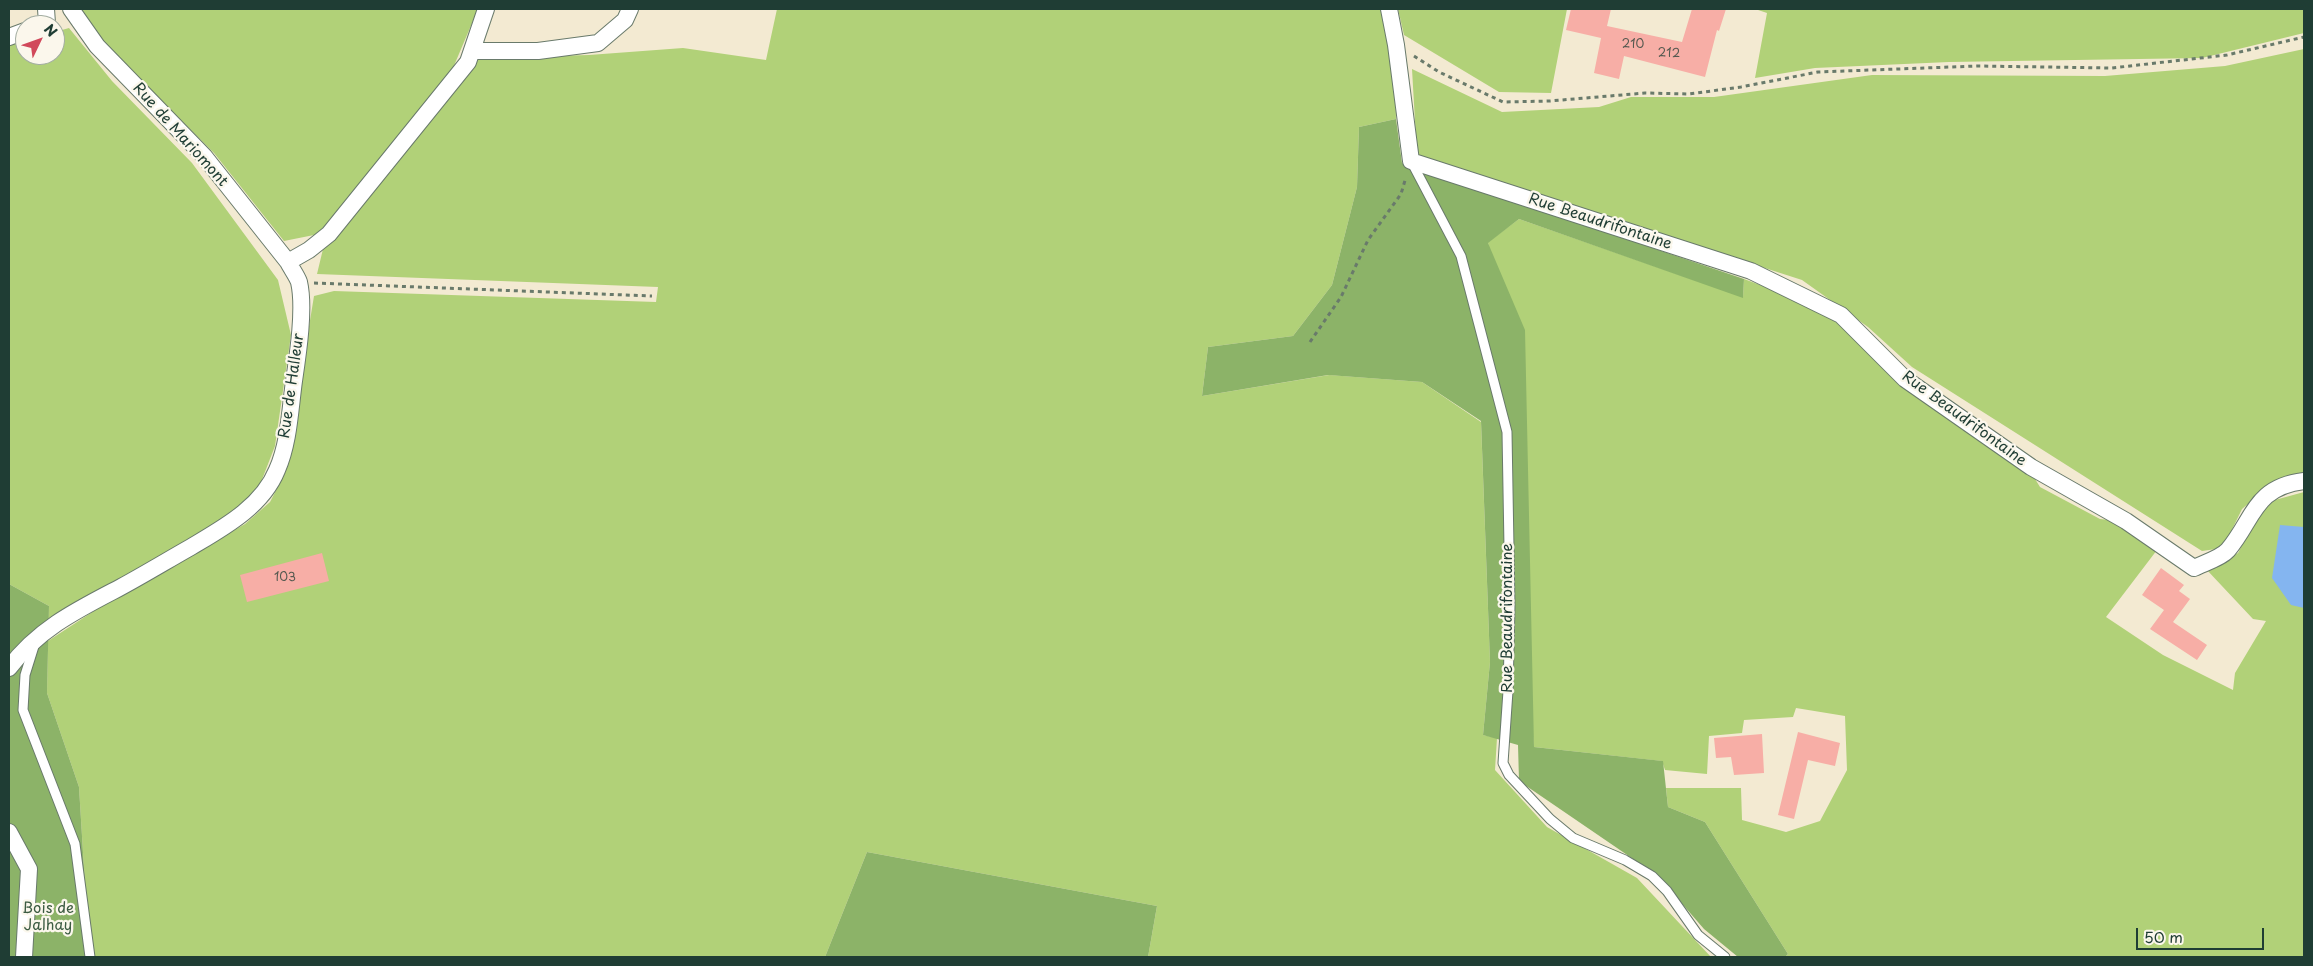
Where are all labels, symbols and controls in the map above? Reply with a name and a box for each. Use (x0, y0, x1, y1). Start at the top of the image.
north arrow (15, 15, 65, 65)
text: N (39, 19, 62, 41)
house number: 210 (1622, 38, 1644, 52)
house number: 212 (1658, 47, 1680, 61)
street label: Rue de Mariomont (129, 79, 231, 191)
street label: Rue Beaudrifontaine (1526, 190, 1674, 254)
street label: Rue de Halleur (276, 332, 308, 440)
street label: Rue Beaudrifontaine (1898, 368, 2030, 470)
street label: Rue Beaudrifontaine (1499, 543, 1517, 693)
house number: 103 (274, 571, 296, 585)
park label: Bois de Jalhay (22, 900, 74, 935)
scale bar (2138, 918, 2266, 950)
text: 50 m (2144, 925, 2183, 948)

